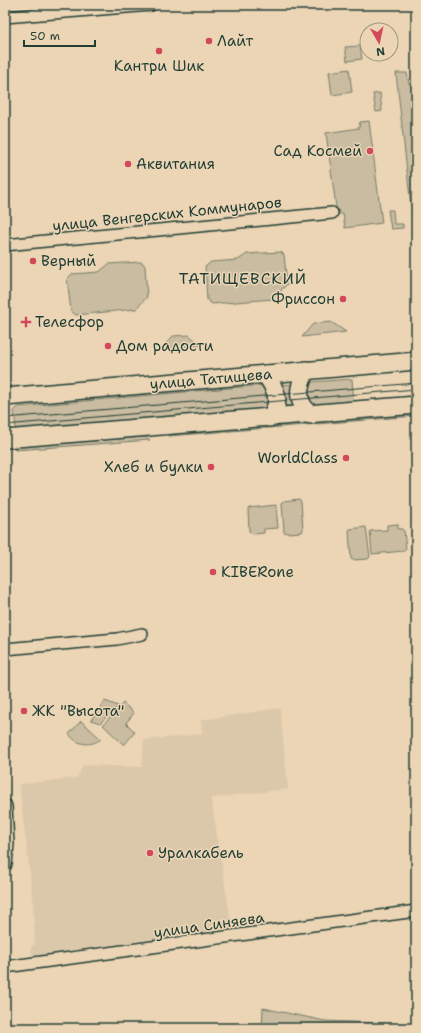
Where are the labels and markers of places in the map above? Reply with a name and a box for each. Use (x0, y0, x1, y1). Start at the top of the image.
place label: Лайт (217, 31, 253, 51)
marker: Лайт (204, 36, 214, 46)
marker: Кантри Шик (154, 46, 164, 56)
place label: Кантри Шик (114, 56, 204, 76)
place label: Сад Космей (274, 141, 362, 161)
marker: Сад Космей (365, 146, 375, 156)
place label: Аквитания (136, 154, 215, 174)
marker: Аквитания (123, 159, 133, 169)
place label: Верный (41, 251, 96, 271)
marker: Верный (28, 256, 38, 266)
place label: Фриссон (271, 289, 335, 309)
marker: Фриссон (338, 294, 348, 304)
place label: Телесфор (35, 312, 104, 332)
marker: Телесфор (20, 316, 32, 328)
place label: Дом радости (116, 336, 214, 356)
marker: Дом радости (103, 341, 113, 351)
place label: WorldClass (258, 448, 338, 468)
marker: WorldClass (341, 453, 351, 463)
place label: Хлеб и булки (104, 457, 203, 477)
marker: Хлеб и булки (206, 462, 216, 472)
place label: KIBERone (221, 562, 294, 582)
marker: KIBERone (208, 567, 218, 577)
place label: ЖК "Высота" (32, 701, 125, 721)
marker: ЖК "Высота" (19, 706, 29, 716)
place label: Уралкабель (158, 843, 244, 863)
marker: Уралкабель (145, 848, 155, 858)

